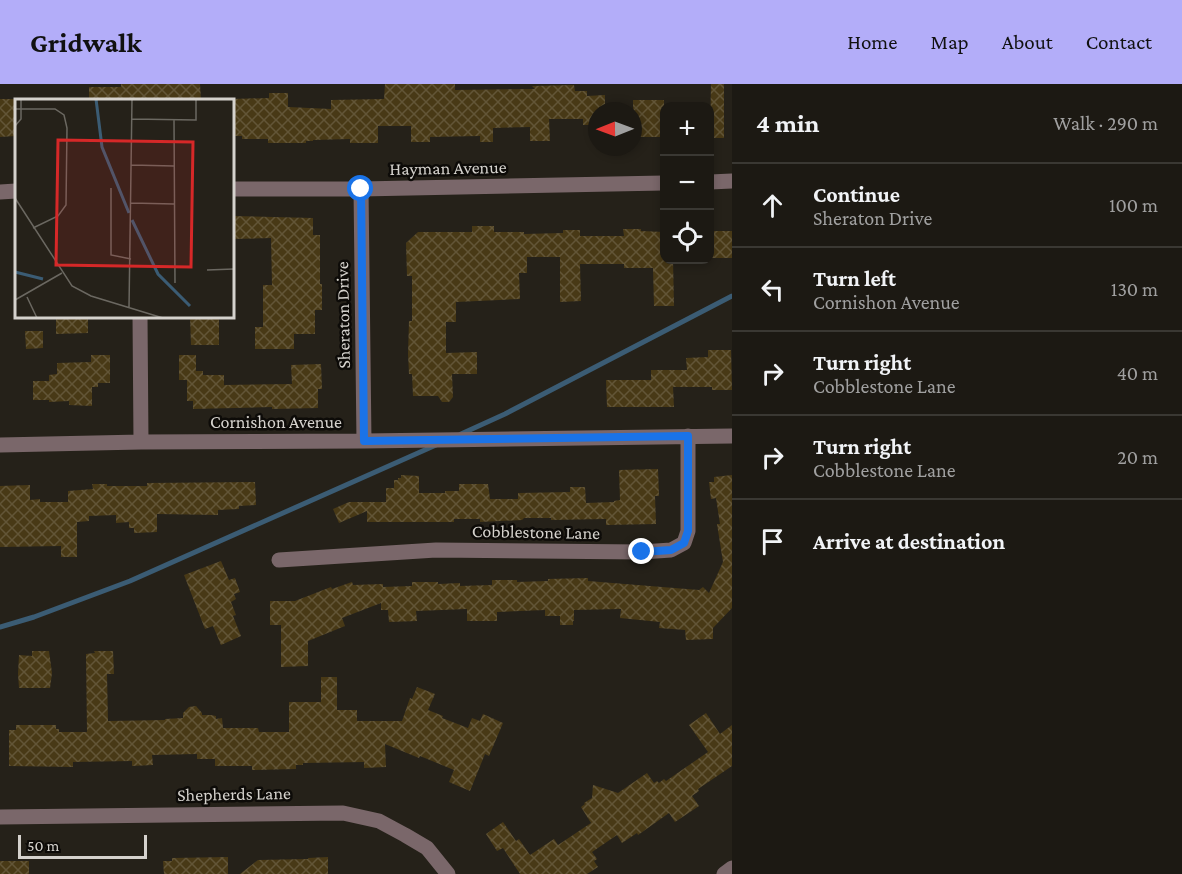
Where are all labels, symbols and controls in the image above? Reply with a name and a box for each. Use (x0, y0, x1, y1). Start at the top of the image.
text: Gridwalk (30, 27, 142, 58)
text: Home (847, 30, 897, 54)
text: Map (930, 30, 969, 54)
text: About (1002, 30, 1053, 54)
text: Contact (1086, 30, 1152, 54)
inset map (15, 99, 234, 318)
north arrow (588, 102, 642, 156)
map controls (660, 102, 714, 264)
button: + (660, 102, 714, 156)
text: 4 min (756, 109, 820, 138)
text: Walk · 290 m (1053, 112, 1158, 134)
button: − (660, 156, 714, 210)
street label: Hayman Avenue (389, 157, 507, 179)
route start (347, 175, 373, 201)
text: Continue (813, 182, 900, 207)
icon: ahead (756, 189, 789, 222)
text: 100 m (1109, 194, 1158, 216)
text: Sheraton Drive (813, 207, 932, 229)
button: locate (660, 210, 714, 264)
street label: Sheraton Drive (332, 261, 354, 369)
text: Turn left (813, 266, 896, 291)
icon: left (756, 273, 789, 306)
text: 130 m (1111, 278, 1158, 300)
text: Cornishon Avenue (813, 291, 960, 313)
text: Turn right (813, 350, 911, 375)
icon: right (756, 357, 789, 390)
text: 40 m (1117, 362, 1158, 384)
text: Cobblestone Lane (813, 375, 956, 397)
street label: Cornishon Avenue (210, 412, 342, 432)
text: Turn right (813, 434, 911, 459)
icon: right (756, 441, 789, 474)
text: 20 m (1117, 446, 1158, 468)
text: Cobblestone Lane (813, 459, 956, 481)
street label: Cobblestone Lane (472, 521, 600, 543)
icon: arrive (756, 525, 789, 558)
text: Arrive at destination (813, 529, 1005, 554)
route end (628, 538, 654, 564)
street label: Shepherds Lane (177, 783, 291, 805)
scale bar (18, 832, 147, 860)
text: 50 m (27, 837, 59, 854)

